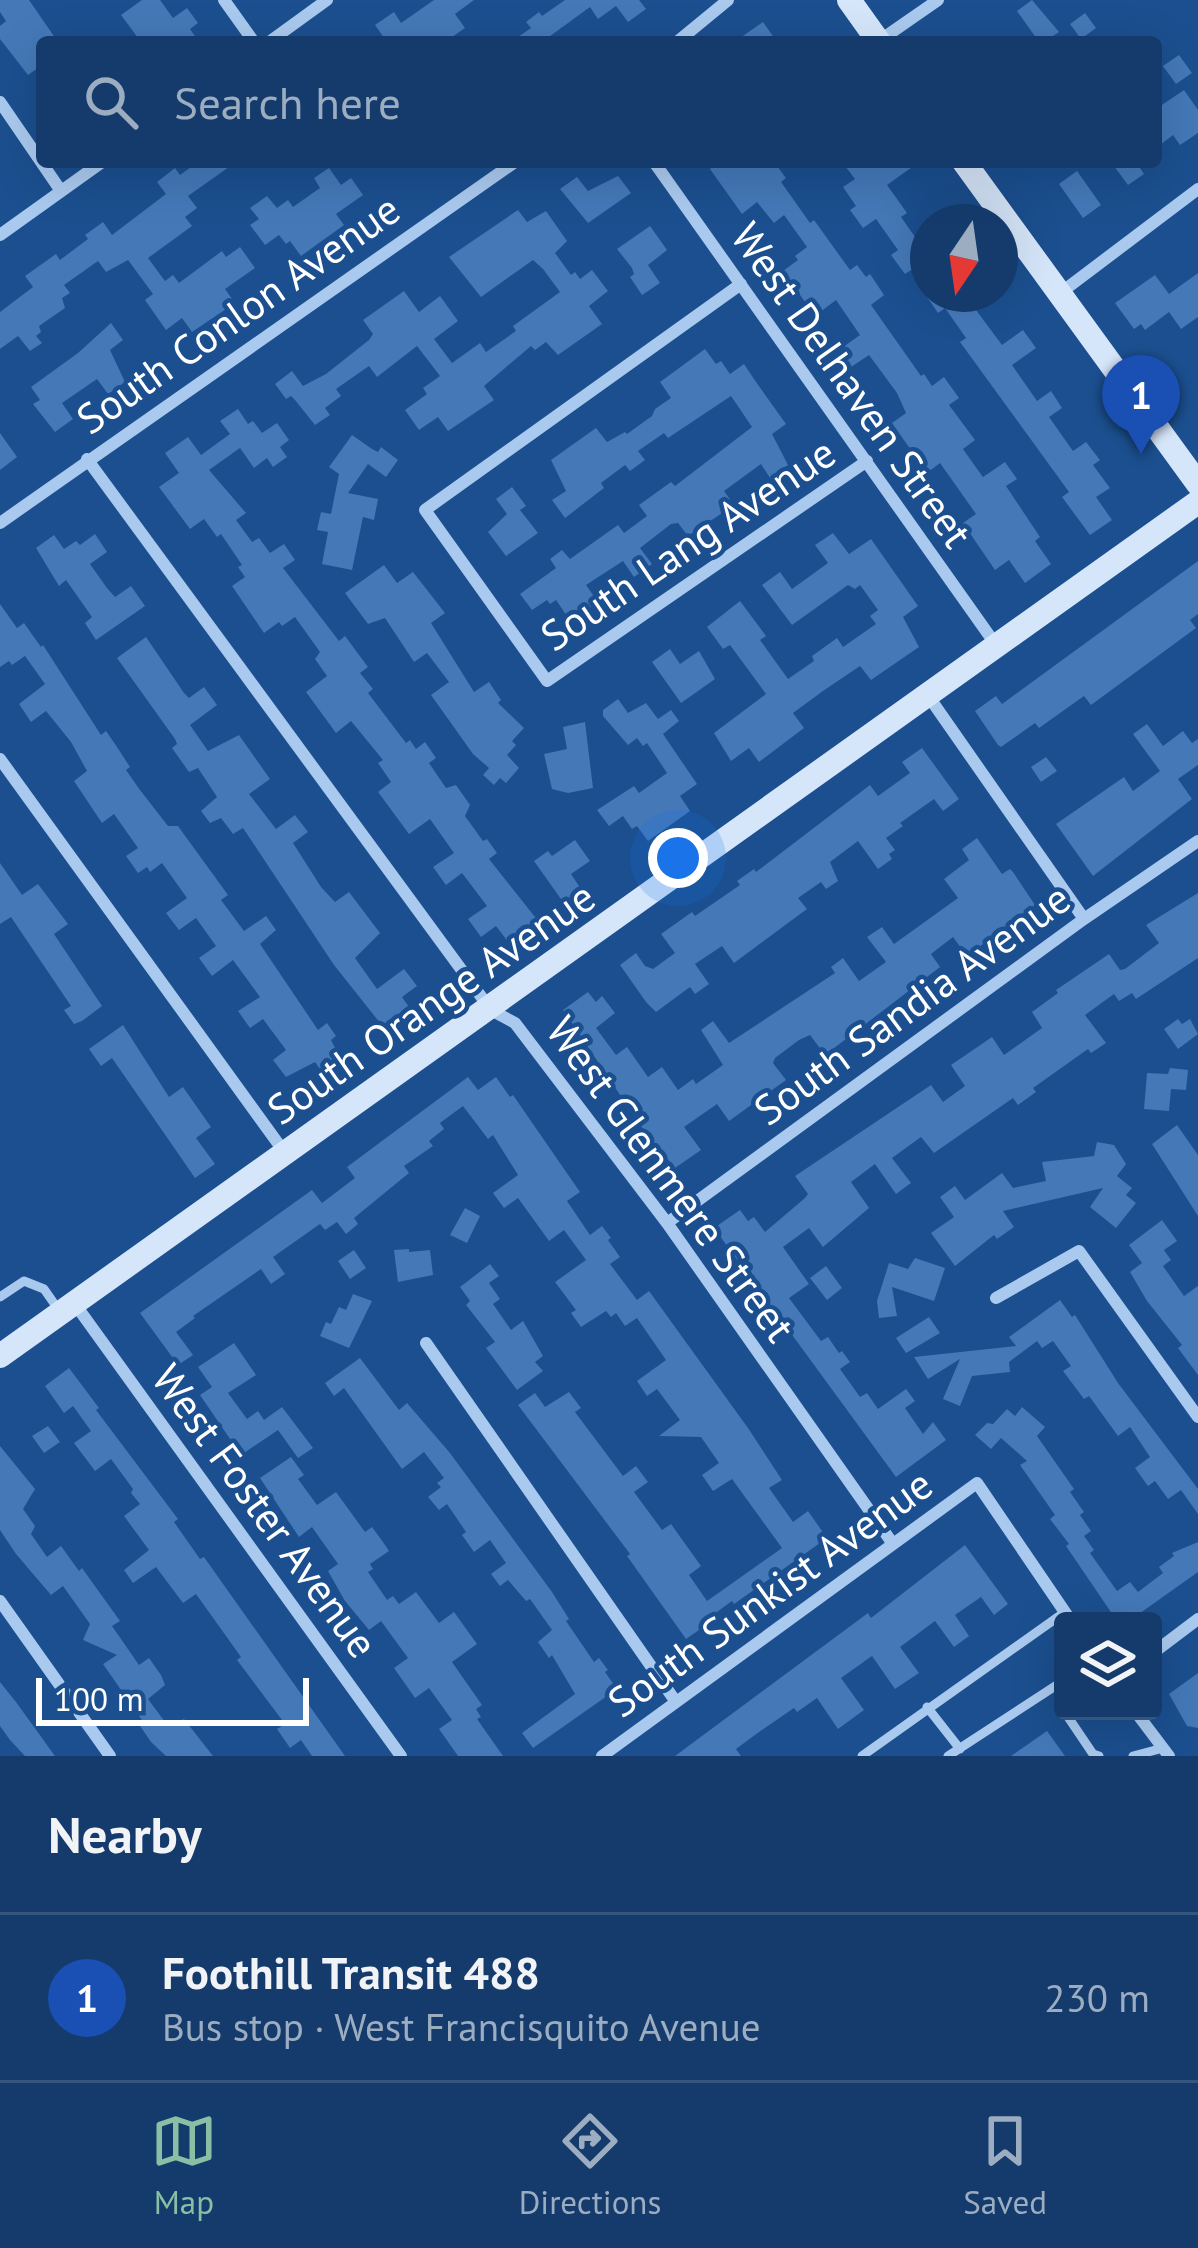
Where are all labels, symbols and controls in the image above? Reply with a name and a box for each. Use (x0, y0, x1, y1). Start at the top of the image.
search box (36, 36, 1162, 168)
icon: search (78, 69, 144, 135)
text: Search here (174, 73, 401, 131)
street label: South Conlon Avenue (65, 181, 410, 446)
north arrow (910, 204, 1018, 312)
street label: West Delhaven Street (719, 211, 985, 558)
pin: 1 (1102, 355, 1180, 454)
street label: South Lang Avenue (530, 425, 846, 663)
your location (648, 828, 708, 888)
street label: South Orange Avenue (256, 869, 605, 1136)
street label: South Sandia Avenue (743, 870, 1081, 1137)
street label: West Glenmere Street (535, 1005, 808, 1352)
street label: West Foster Avenue (140, 1353, 390, 1668)
street label: South Sunkist Avenue (597, 1456, 943, 1729)
map controls (1054, 1612, 1162, 1720)
button: layers (1054, 1612, 1162, 1720)
scale bar (36, 1672, 309, 1725)
text: 100 m (54, 1677, 144, 1720)
text: Nearby (48, 1801, 202, 1867)
text: Foothill Transit 488 (162, 1943, 540, 2001)
text: 1 (76, 1972, 98, 2023)
text: 230 m (1044, 1972, 1150, 2023)
text: Bus stop · West Francisquito Avenue (162, 2001, 761, 2052)
tab: Map (151, 2108, 217, 2223)
tab: Directions (519, 2108, 661, 2223)
tab: Saved (963, 2108, 1047, 2223)

